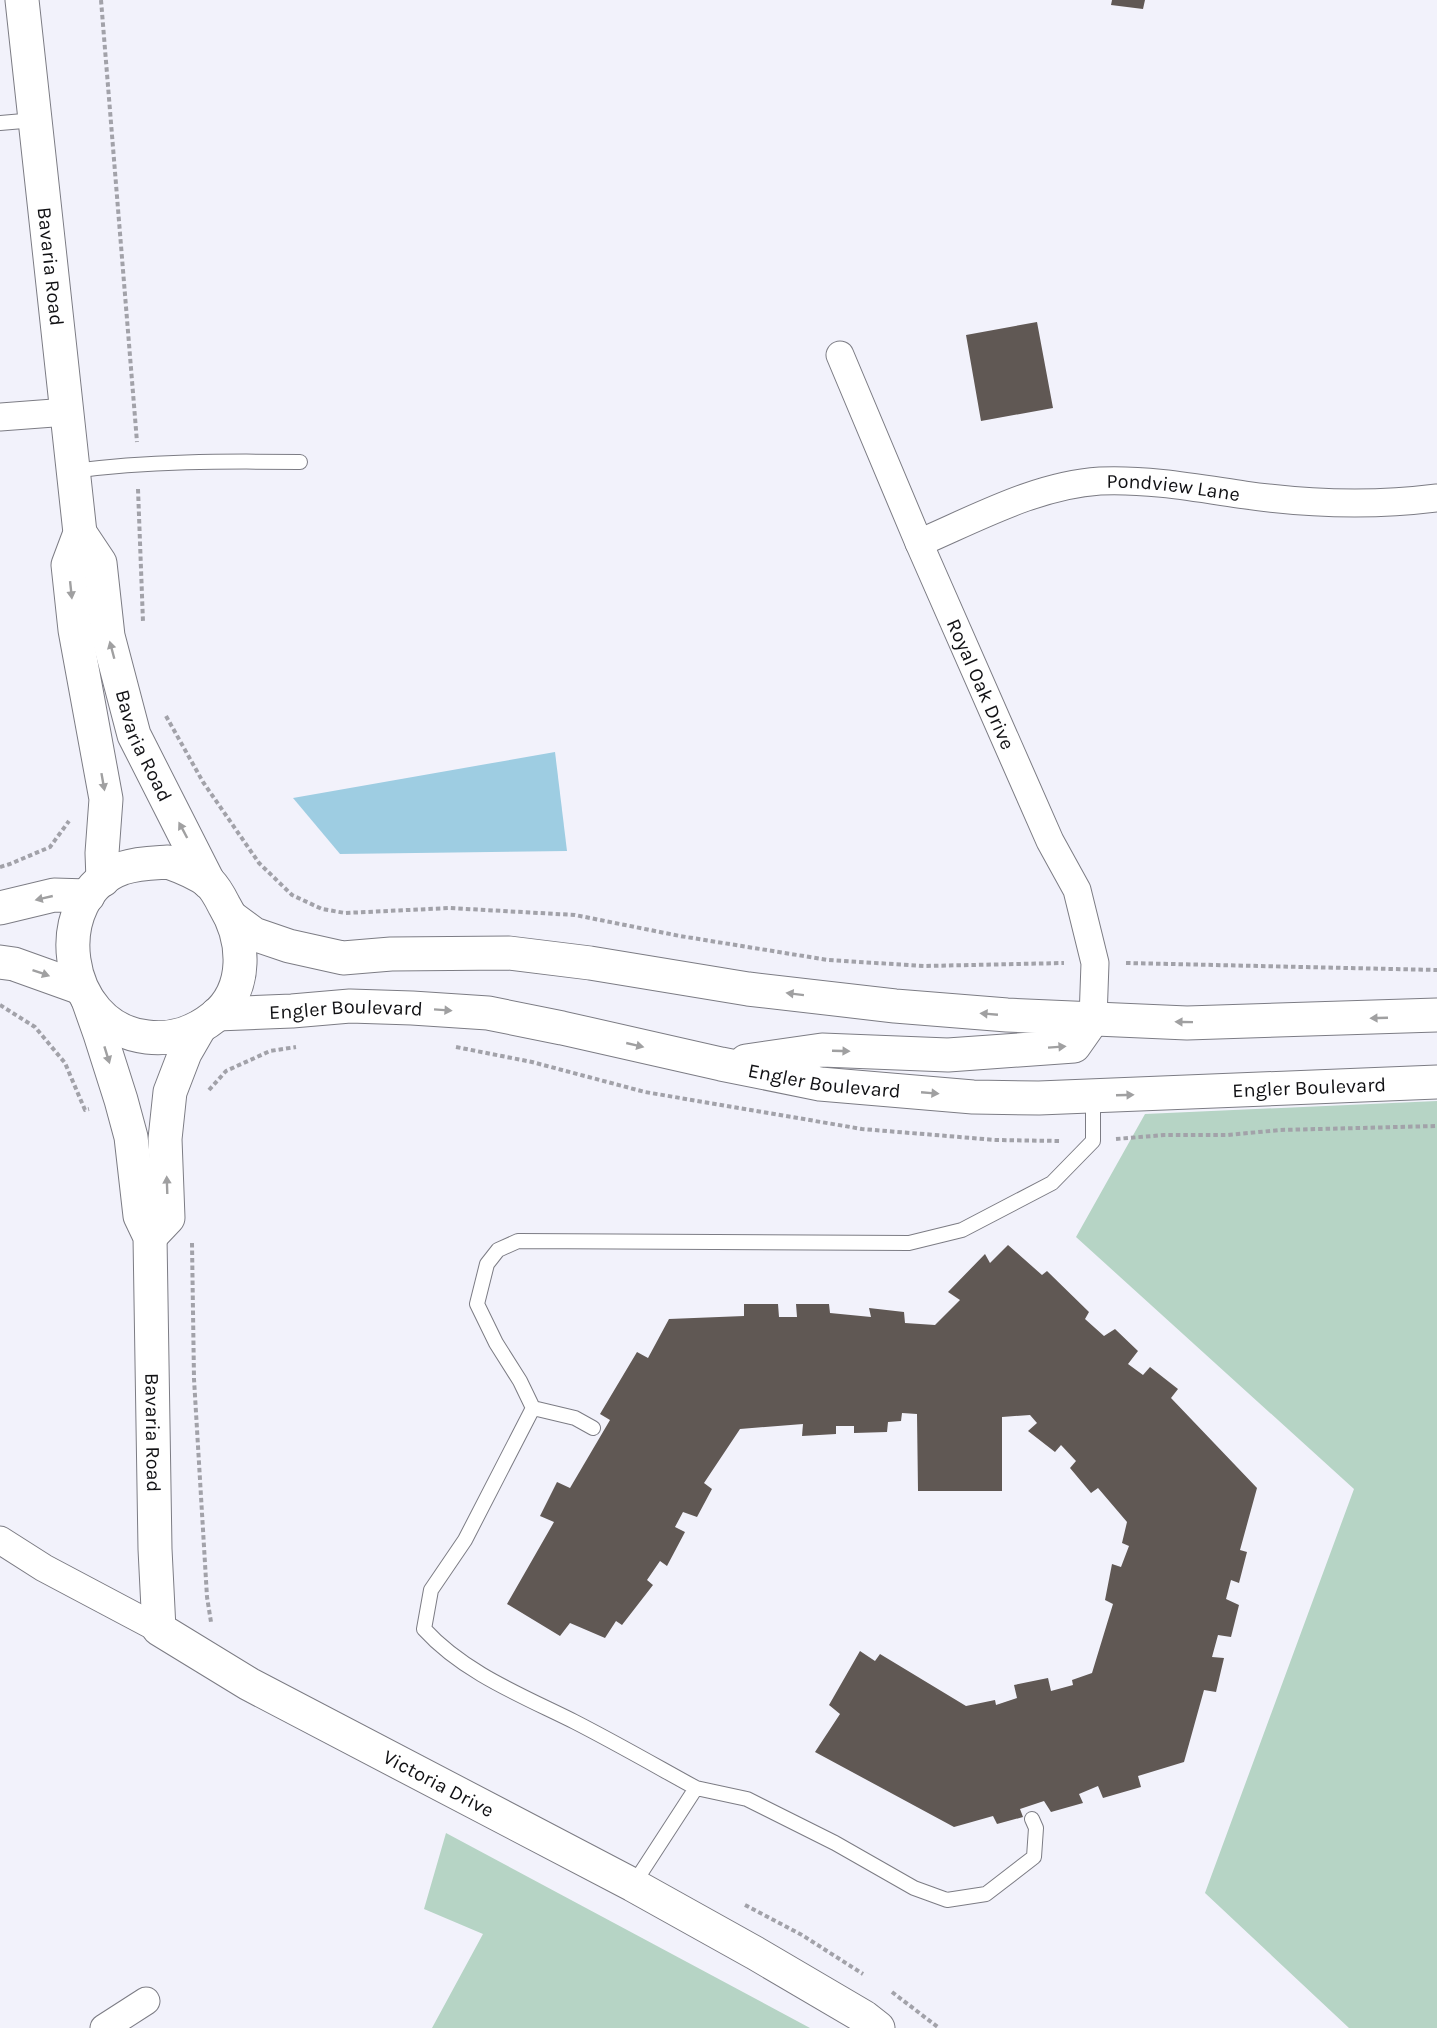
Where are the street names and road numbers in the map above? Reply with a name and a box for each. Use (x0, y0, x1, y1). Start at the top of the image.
street label: Bavaria Road (33, 206, 69, 327)
street label: Pondview Lane (1106, 469, 1242, 506)
street label: Royal Oak Drive (942, 615, 1020, 753)
street label: Bavaria Road (111, 687, 177, 805)
street label: Engler Boulevard (268, 994, 423, 1023)
street label: Engler Boulevard (746, 1058, 902, 1102)
street label: Engler Boulevard (1232, 1073, 1387, 1102)
street label: Bavaria Road (141, 1373, 166, 1493)
street label: Victoria Drive (379, 1745, 498, 1822)

